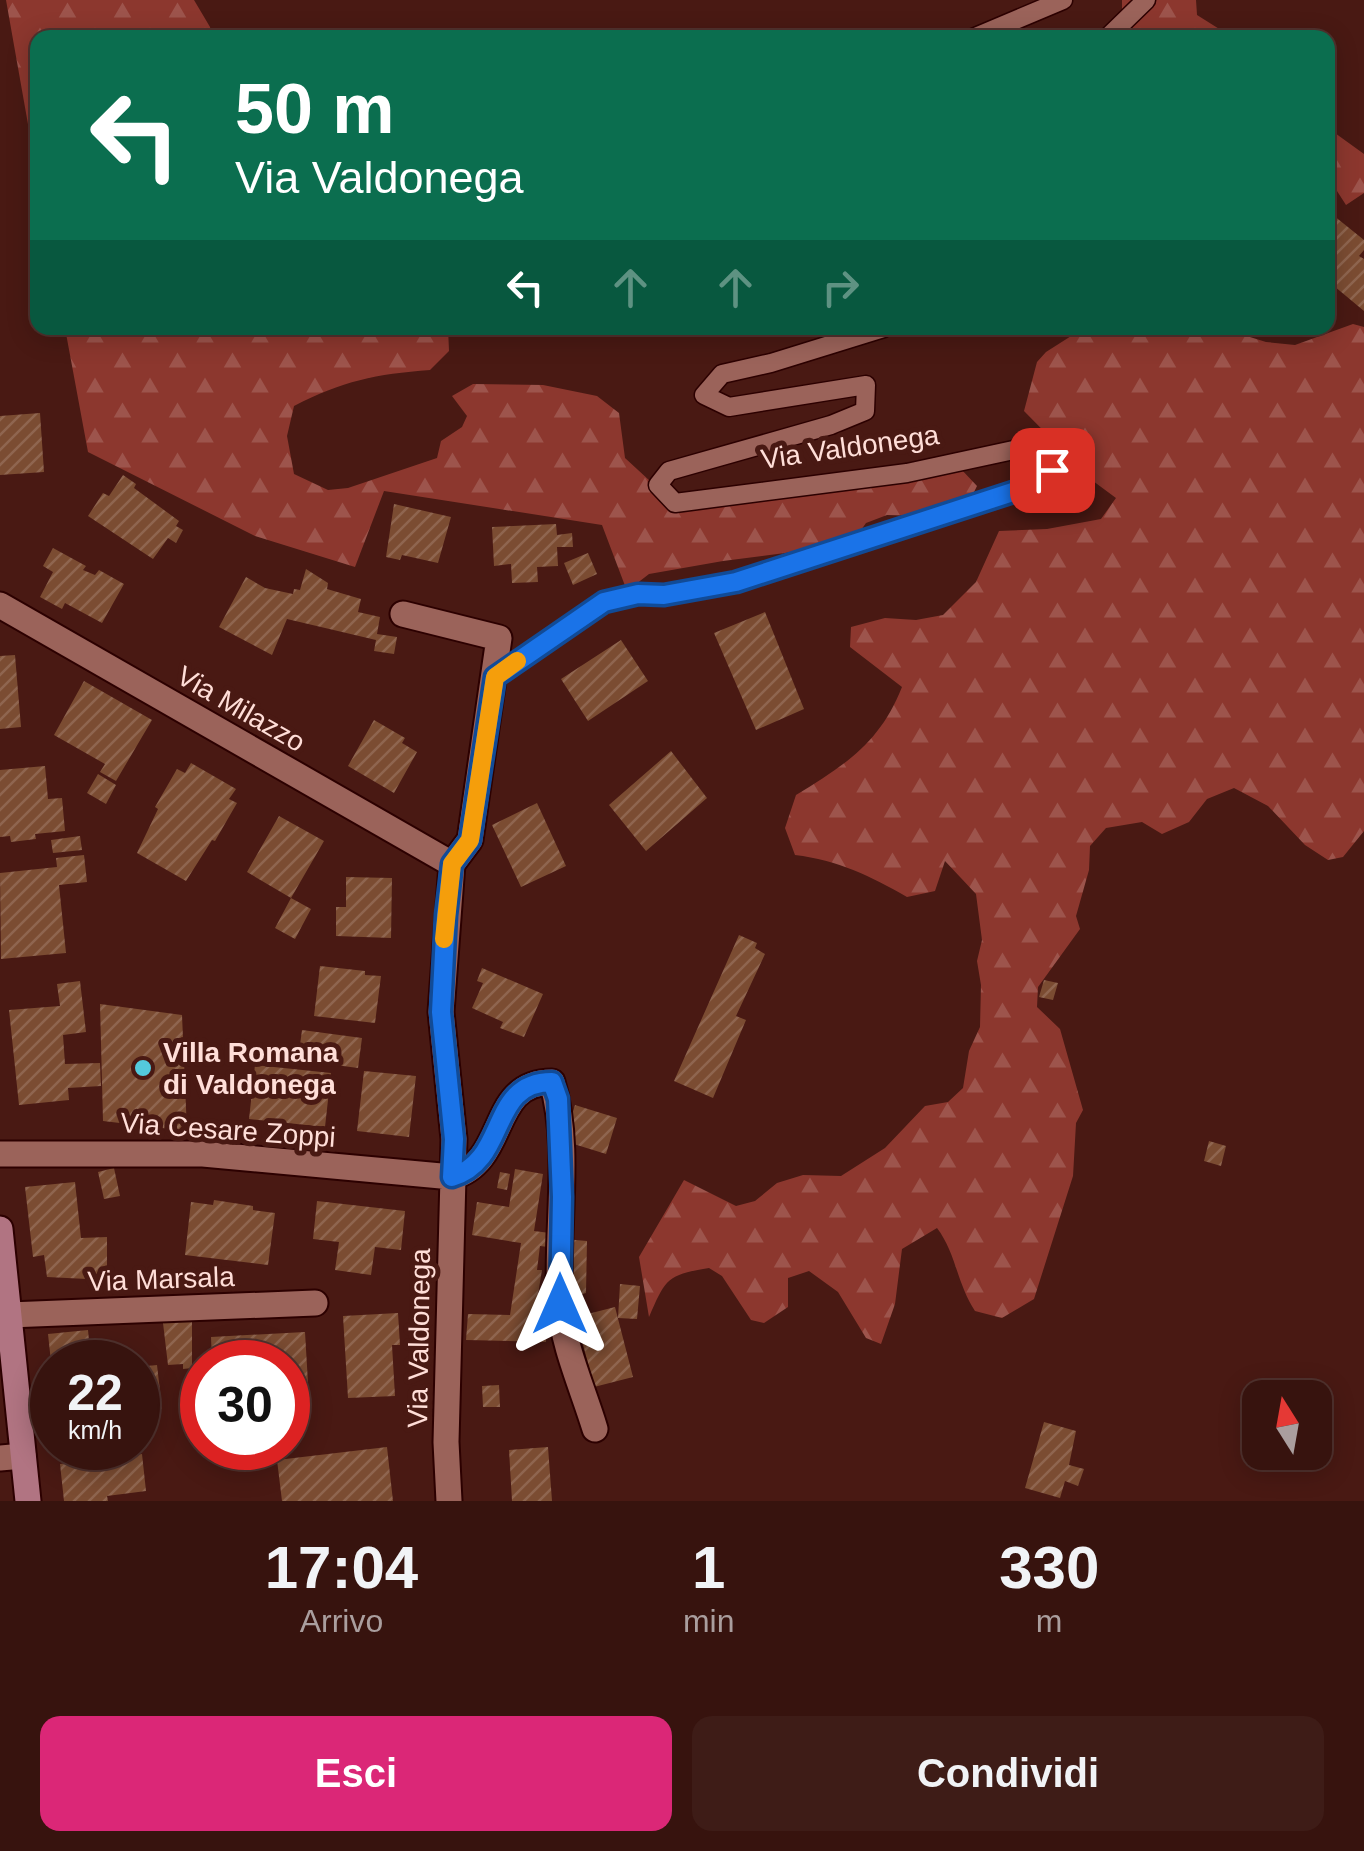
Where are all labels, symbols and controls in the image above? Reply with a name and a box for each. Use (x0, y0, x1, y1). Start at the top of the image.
icon: left (70, 70, 200, 200)
text: 50 m (235, 70, 395, 148)
text: Via Valdonega (235, 152, 524, 203)
icon: left (498, 260, 553, 315)
icon: ahead (603, 260, 658, 315)
icon: ahead (708, 260, 763, 315)
icon: right (813, 260, 868, 315)
street label: Via Valdonega (759, 419, 941, 475)
pin (1010, 428, 1095, 513)
icon: arrive (1025, 443, 1080, 498)
street label: Via Milazzo (171, 660, 311, 758)
place label: Villa Romana di Valdonega (163, 1037, 339, 1100)
marker: Villa Romana di Valdonega (132, 1057, 154, 1079)
street label: Via Cesare Zoppi (119, 1107, 337, 1153)
street label: Via Valdonega (402, 1248, 436, 1428)
position arrow (508, 1252, 612, 1356)
street label: Via Marsala (87, 1261, 236, 1297)
speed limit sign: 30 (180, 1340, 310, 1470)
text: 22 (67, 1365, 123, 1421)
north arrow (1242, 1380, 1332, 1470)
map controls (1242, 1380, 1332, 1470)
text: km/h (68, 1416, 122, 1444)
text: 17:04 (265, 1534, 418, 1601)
text: 1 (692, 1534, 725, 1601)
text: 330 (999, 1534, 1099, 1601)
text: Arrivo (300, 1603, 383, 1639)
text: min (683, 1603, 734, 1639)
text: m (1036, 1603, 1063, 1639)
button: Esci (40, 1716, 672, 1831)
button: Condividi (692, 1716, 1324, 1831)

